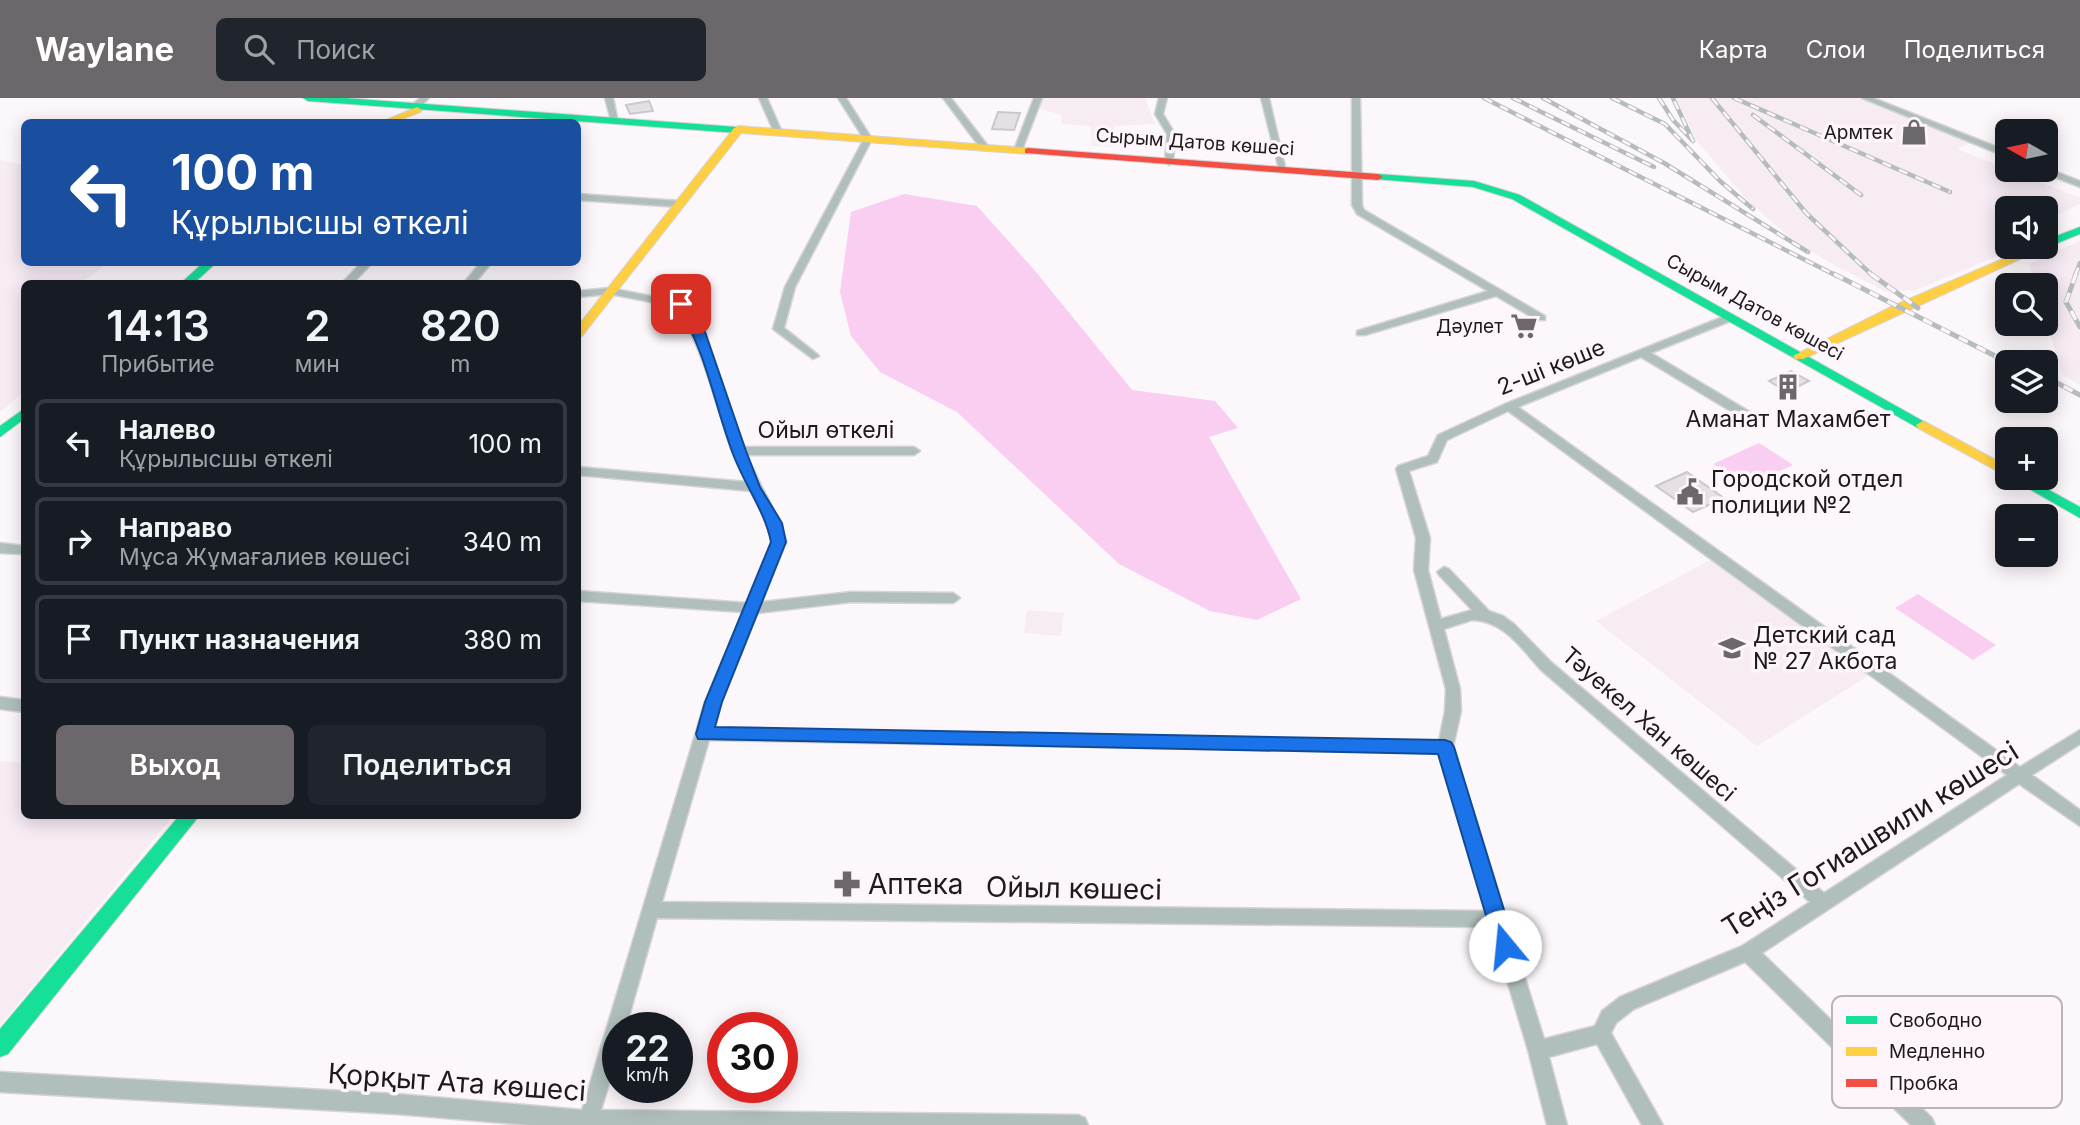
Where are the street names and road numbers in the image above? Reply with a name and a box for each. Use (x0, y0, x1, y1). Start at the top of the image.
street label: Сырым Датов көшесі (1095, 124, 1295, 160)
street label: Сырым Датов көшесі (1662, 249, 1848, 365)
street label: 2-ші көше (1493, 333, 1609, 401)
street label: Ойыл өткелі (758, 416, 894, 444)
street label: Тәуекел Хан көшесі (1556, 641, 1742, 807)
street label: Теңіз Гогиашвили көшесі (1716, 734, 2024, 944)
street label: Ойыл көшесі (986, 869, 1162, 907)
street label: Қорқыт Ата көшесi (327, 1056, 587, 1108)

